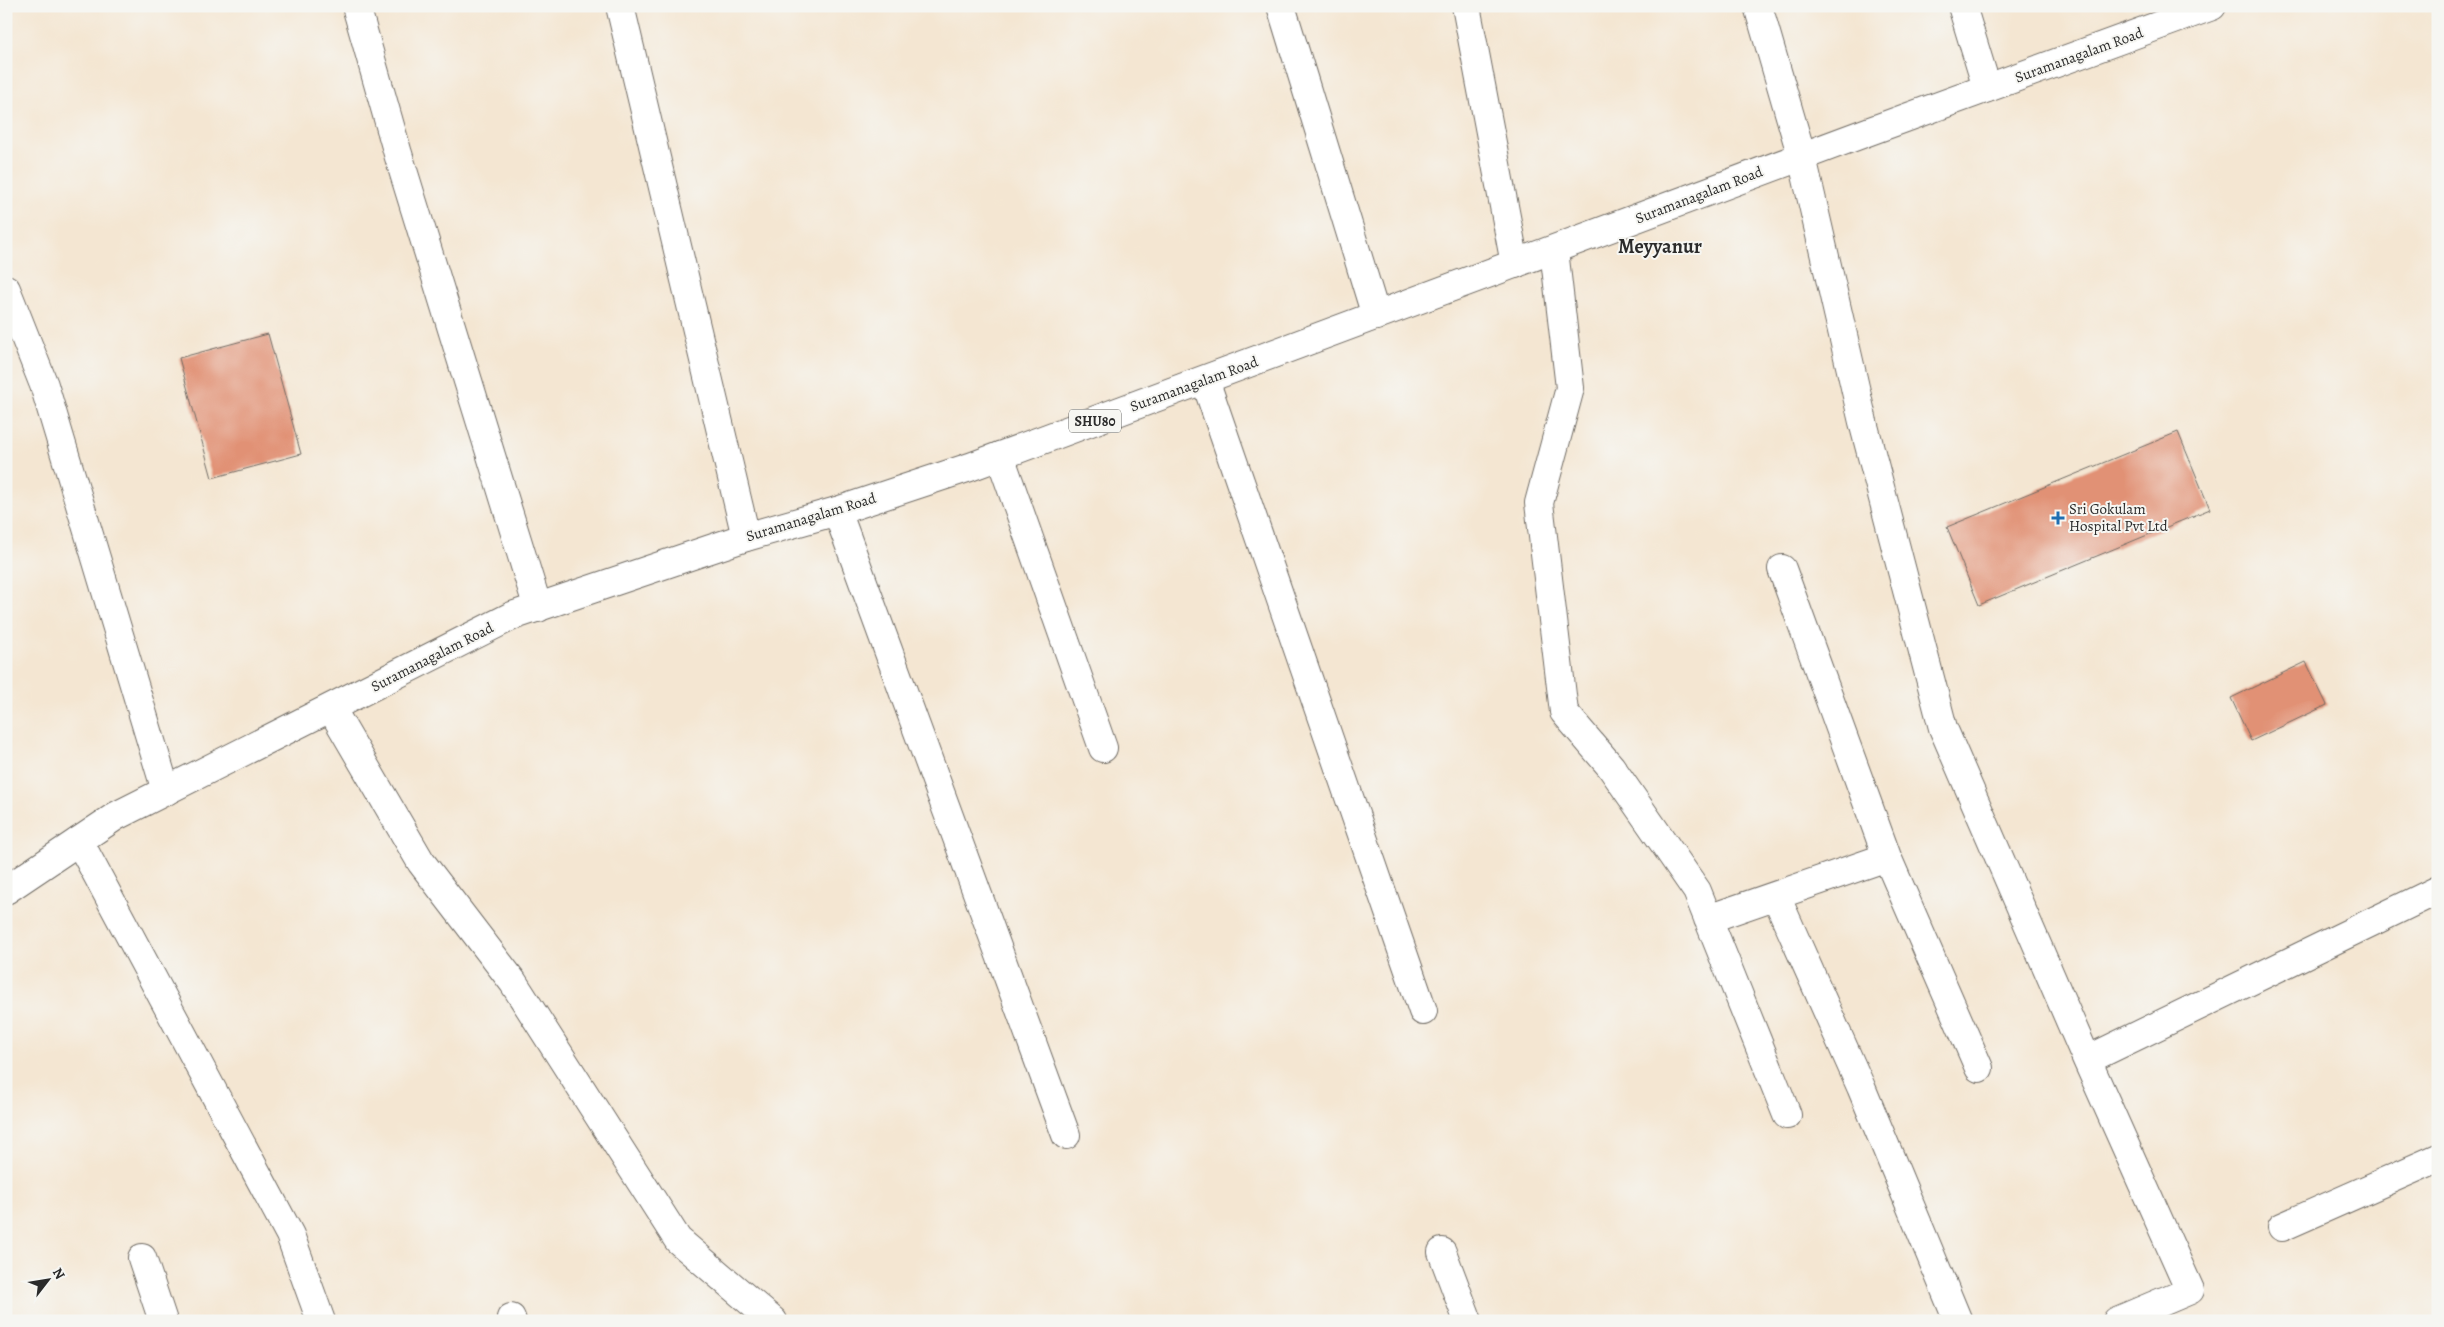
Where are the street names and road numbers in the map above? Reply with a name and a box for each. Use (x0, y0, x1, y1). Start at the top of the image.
street label: Suramanagalam Road (2012, 22, 2147, 87)
street label: Suramanagalam Road (1632, 161, 1766, 229)
street label: Suramanagalam Road (1127, 351, 1262, 416)
road number: SHU80 (1069, 410, 1121, 432)
street label: Suramanagalam Road (744, 487, 879, 546)
street label: Suramanagalam Road (367, 617, 498, 697)

